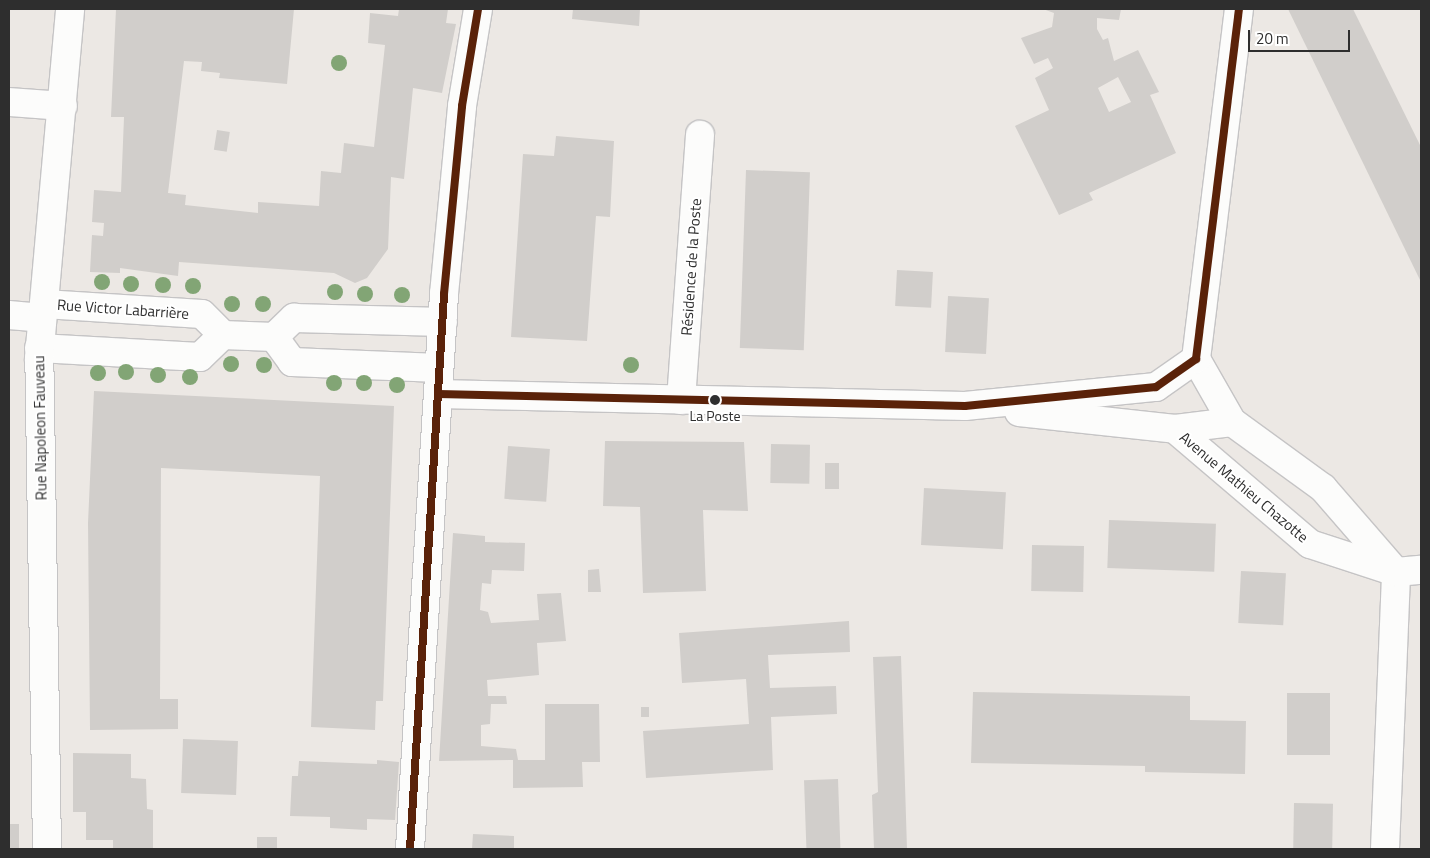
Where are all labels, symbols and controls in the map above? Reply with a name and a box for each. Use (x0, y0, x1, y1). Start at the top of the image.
scale bar (1250, 20, 1352, 52)
text: 20 m (1256, 27, 1289, 50)
street label: Résidence de la Poste (677, 198, 705, 336)
street label: Rue Victor Labarrière (56, 295, 190, 323)
street label: Rue Napoleon Fauveau (30, 355, 50, 501)
marker: La Poste (710, 395, 720, 405)
place label: La Poste (690, 408, 740, 424)
street label: Avenue Mathieu Chazotte (1176, 428, 1312, 546)

